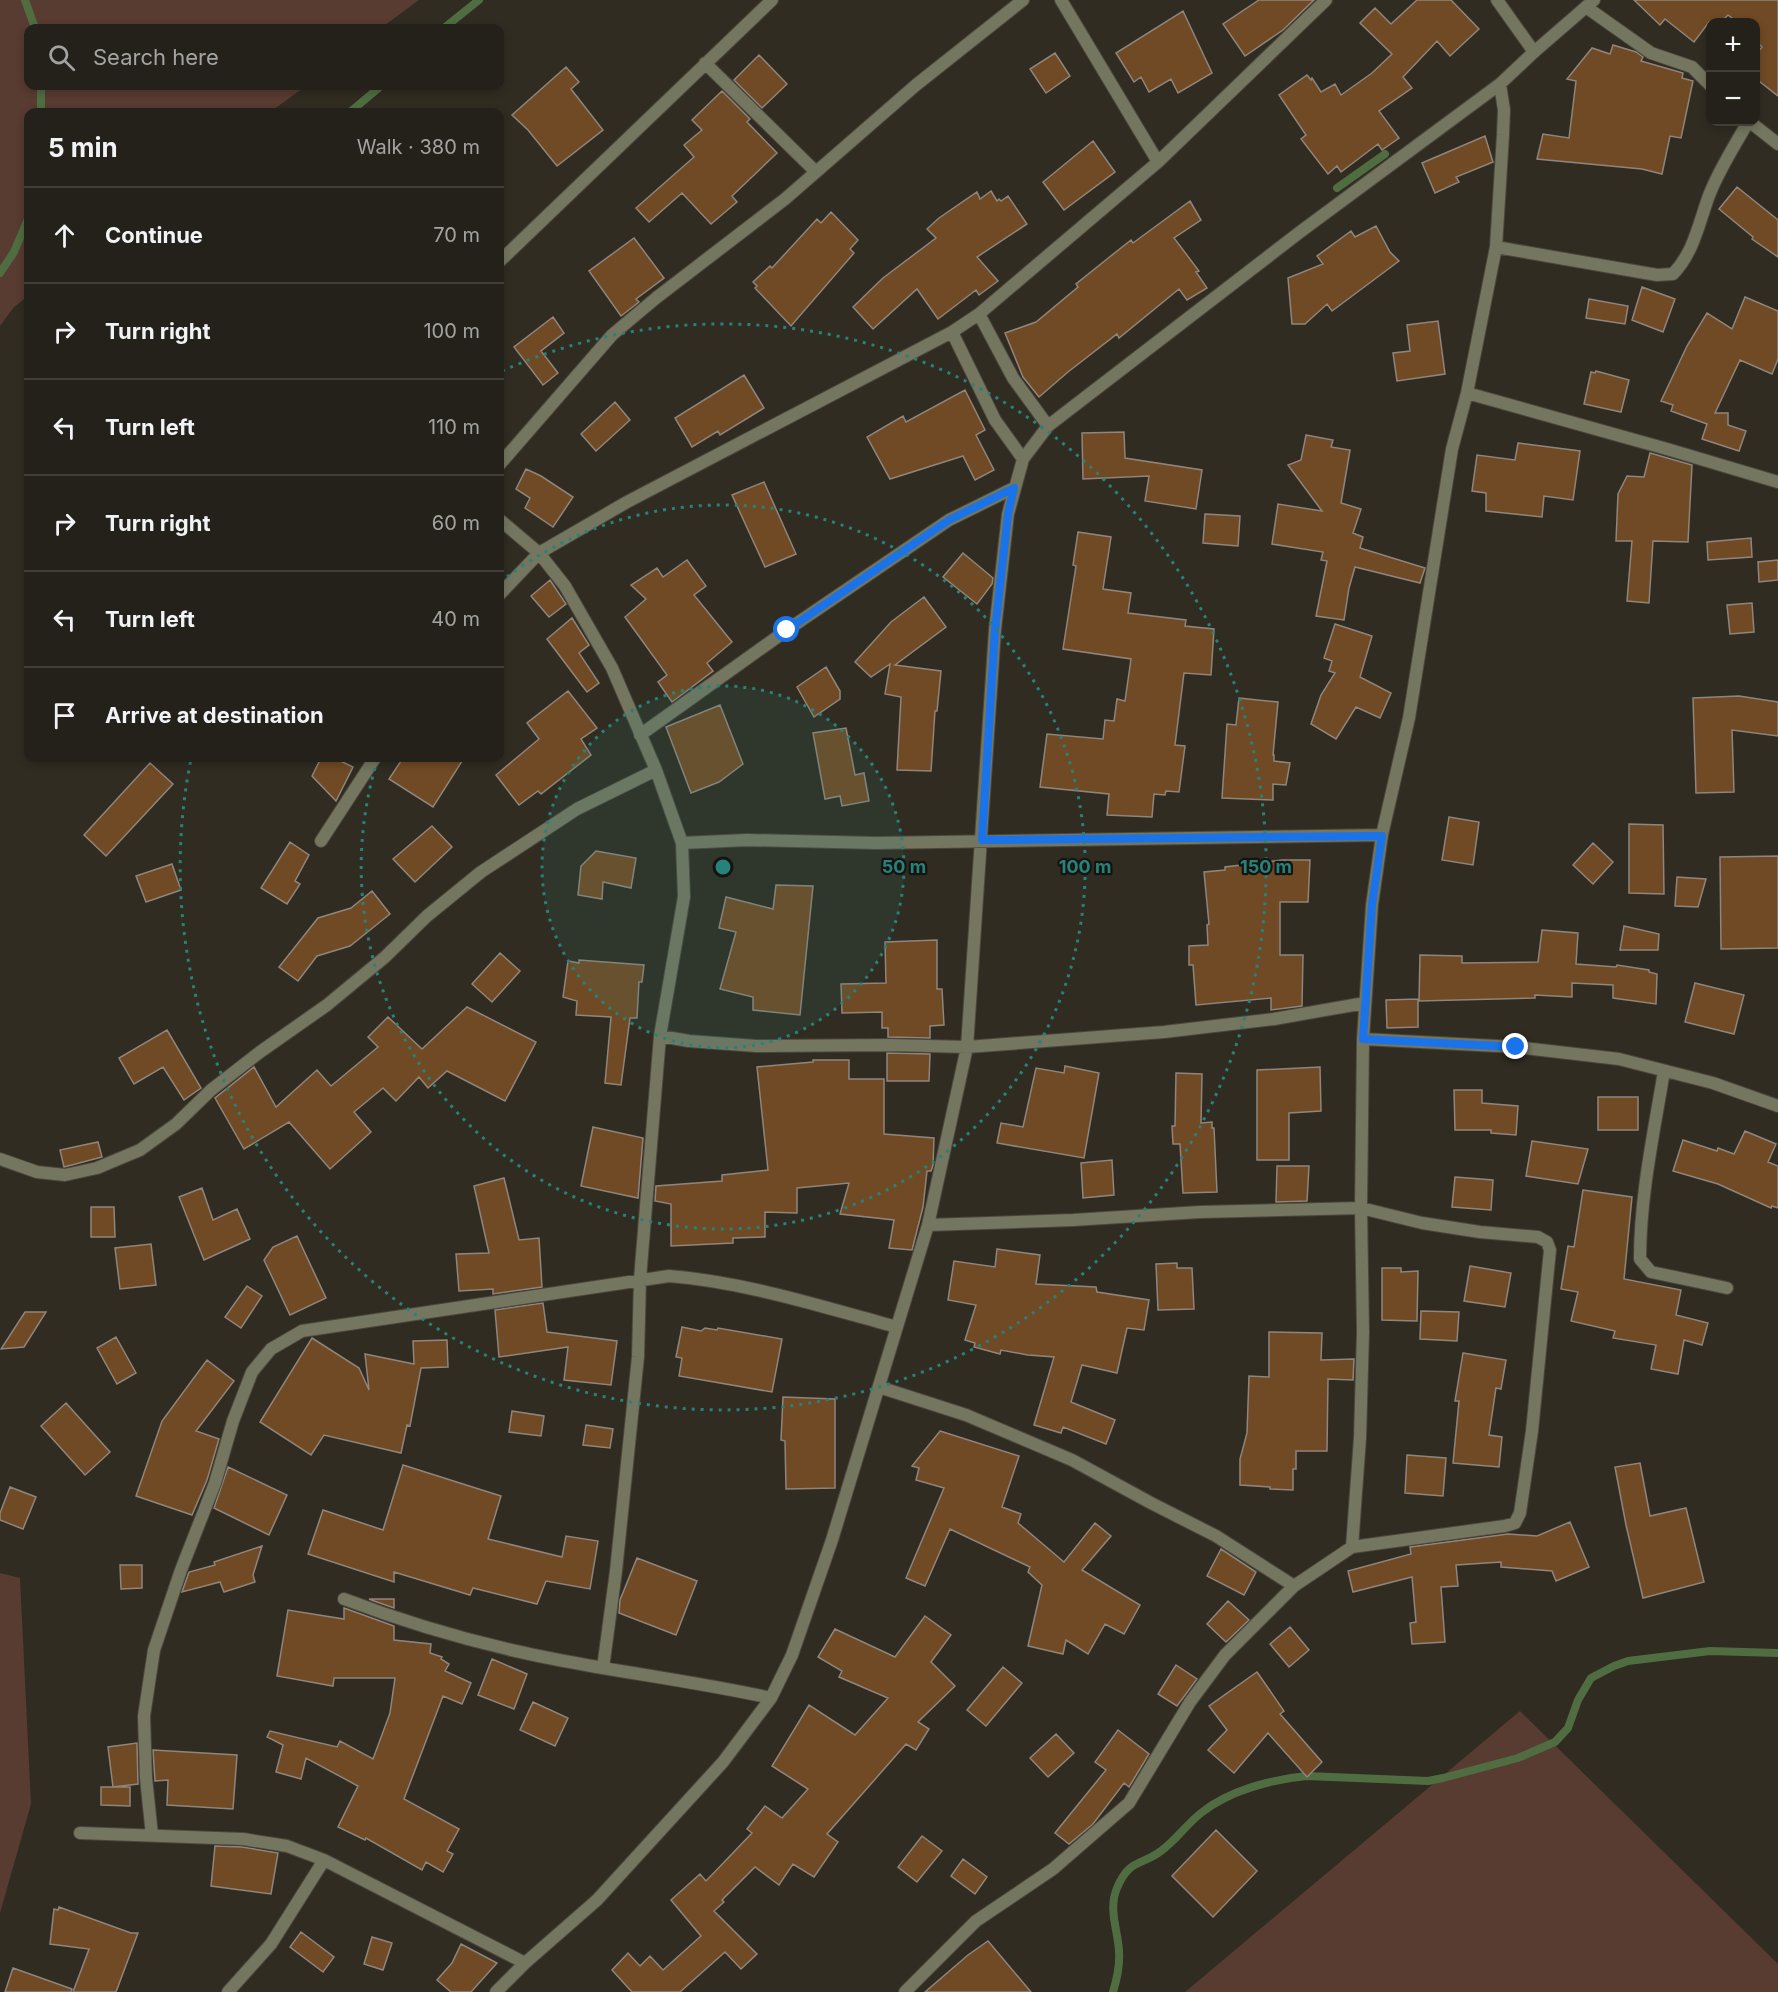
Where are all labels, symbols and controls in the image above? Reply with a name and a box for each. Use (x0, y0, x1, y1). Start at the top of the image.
map controls (1706, 18, 1760, 126)
button: + (1706, 18, 1760, 72)
search box (24, 24, 504, 90)
icon: search (45, 41, 78, 74)
text: Search here (93, 44, 219, 70)
button: − (1706, 72, 1760, 126)
text: 5 min (48, 132, 118, 163)
text: Walk · 380 m (357, 135, 480, 159)
icon: ahead (48, 219, 81, 252)
text: Continue (105, 222, 203, 248)
text: 70 m (433, 223, 480, 247)
icon: right (48, 315, 81, 348)
text: Turn right (105, 318, 211, 344)
text: 100 m (423, 319, 480, 343)
icon: left (48, 411, 81, 444)
text: Turn left (105, 414, 195, 440)
text: 110 m (428, 415, 480, 439)
icon: right (48, 507, 81, 540)
text: Turn right (105, 510, 211, 536)
text: 60 m (432, 511, 480, 535)
icon: left (48, 603, 81, 636)
text: Turn left (105, 606, 195, 632)
text: 40 m (431, 607, 480, 631)
route start (773, 616, 799, 642)
icon: arrive (48, 699, 81, 732)
text: Arrive at destination (105, 702, 324, 728)
text: 50 m (882, 856, 926, 877)
text: 100 m (1059, 856, 1111, 877)
text: 150 m (1240, 856, 1292, 877)
centre of rings (713, 857, 733, 877)
route end (1502, 1033, 1528, 1059)

